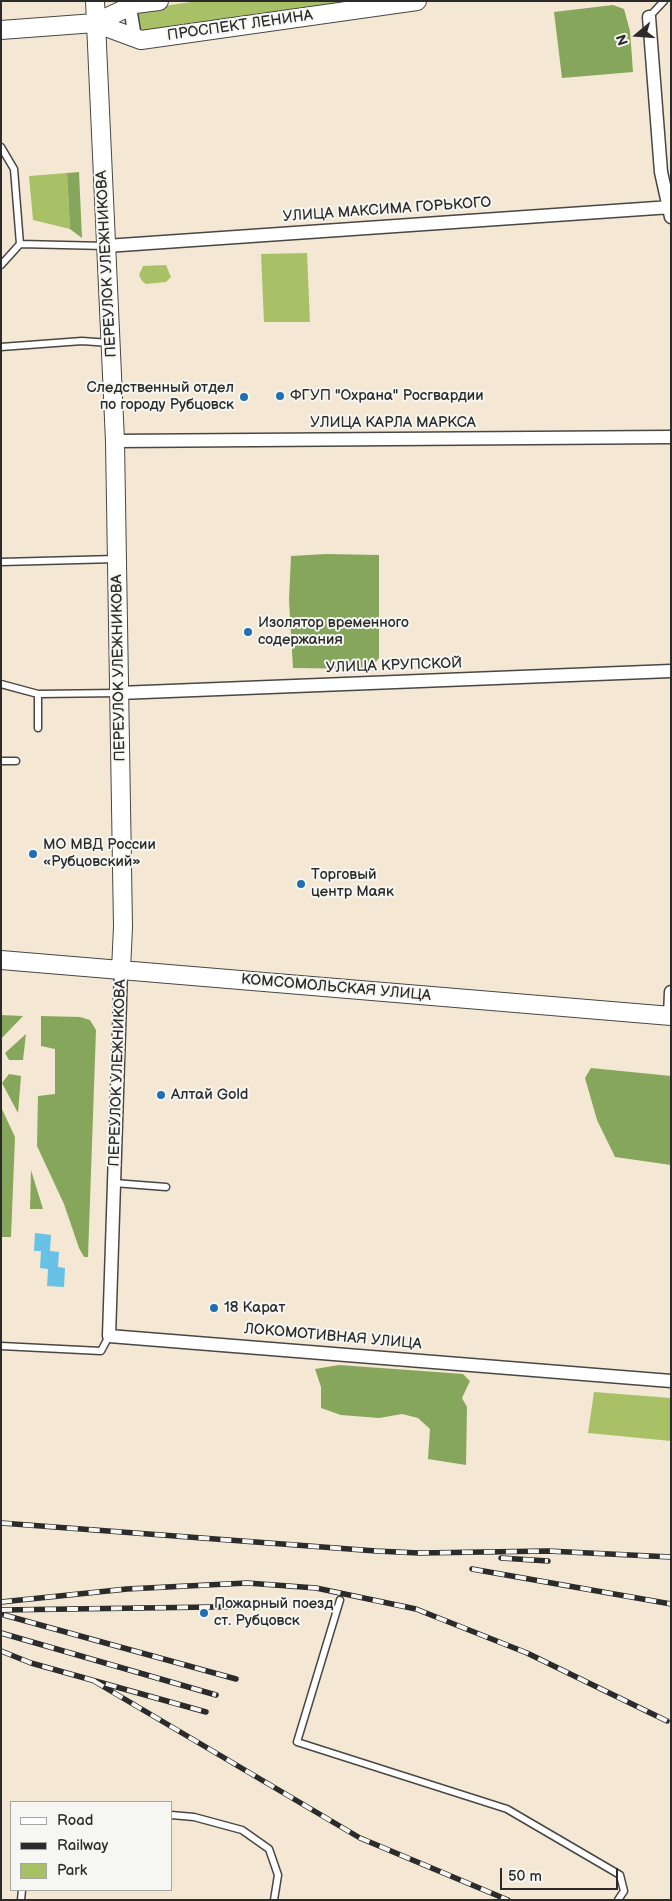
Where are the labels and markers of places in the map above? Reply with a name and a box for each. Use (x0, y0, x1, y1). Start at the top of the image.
place label: Следственный отдел по городу Рубцовск (86, 379, 234, 414)
place label: ФГУП "Охрана" Росгвардии (290, 387, 484, 405)
marker: ФГУП "Охрана" Росгвардии (274, 390, 286, 402)
marker: Следственный отдел по городу Рубцовск (238, 391, 250, 403)
place label: Изолятор временного содержания (258, 614, 409, 649)
marker: Изолятор временного содержания (242, 626, 254, 638)
place label: МО МВД России «Рубцовский» (43, 836, 156, 871)
marker: МО МВД России «Рубцовский» (27, 848, 39, 860)
place label: Торговый центр Маяк (311, 866, 394, 901)
marker: Торговый центр Маяк (295, 878, 307, 890)
place label: Алтай Gold (171, 1086, 248, 1104)
marker: Алтай Gold (155, 1089, 167, 1101)
place label: 18 Карат (224, 1299, 285, 1317)
marker: 18 Карат (208, 1302, 220, 1314)
place label: Пожарный поезд ст. Рубцовск (214, 1595, 333, 1630)
marker: Пожарный поезд ст. Рубцовск (198, 1607, 210, 1619)

